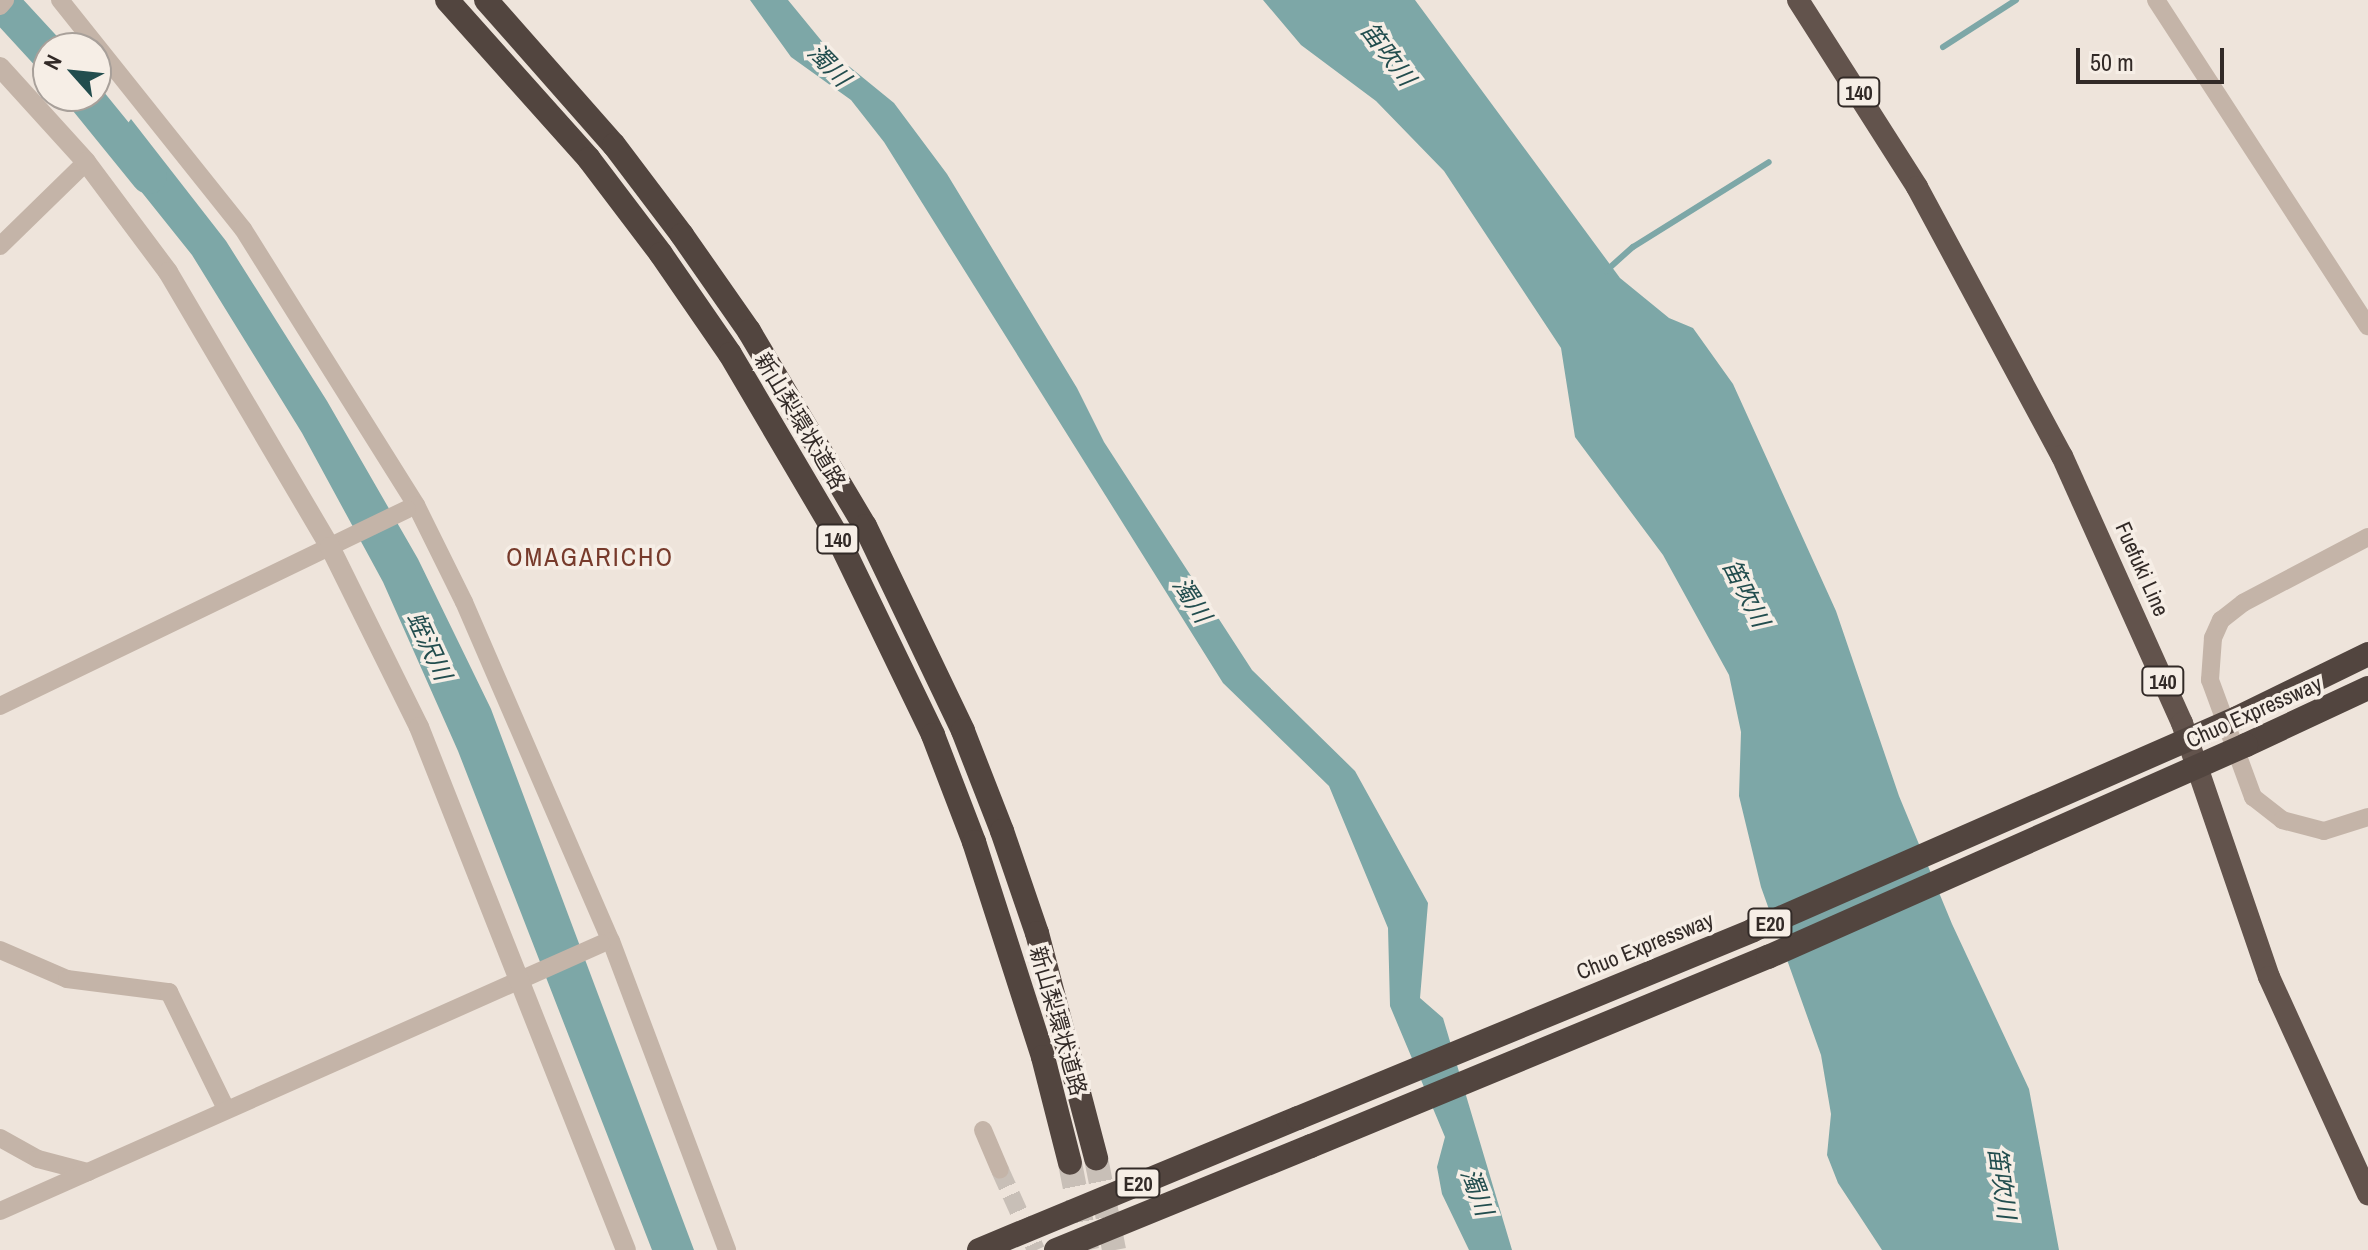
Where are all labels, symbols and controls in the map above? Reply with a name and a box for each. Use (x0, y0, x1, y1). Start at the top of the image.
water label: 笛吹川 (1355, 17, 1421, 91)
north arrow (32, 32, 112, 112)
scale bar (2080, 32, 2228, 82)
water label: 濁川 (802, 38, 856, 92)
text: 50 m (2090, 46, 2134, 78)
text: N (36, 49, 69, 75)
road number: 140 (1837, 76, 1881, 108)
street label: 新山梨環状道路 (749, 348, 851, 494)
street label: Fuefuki Line (2110, 518, 2174, 620)
road number: 140 (816, 523, 860, 555)
district label: OMAGARICHO (506, 541, 674, 573)
water label: 笛吹川 (1717, 554, 1775, 632)
water label: 濁川 (1167, 572, 1217, 628)
water label: 蛭沢川 (401, 607, 457, 685)
road number: 140 (2141, 665, 2185, 697)
street label: Chuo Expressway (2182, 670, 2326, 754)
street label: Chuo Expressway (1573, 907, 1717, 985)
road number: E20 (1746, 907, 1794, 939)
street label: 新山梨環状道路 (1024, 943, 1092, 1099)
water label: 笛吹川 (1983, 1145, 2021, 1221)
water label: 濁川 (1455, 1164, 1499, 1220)
road number: E20 (1114, 1167, 1162, 1199)

